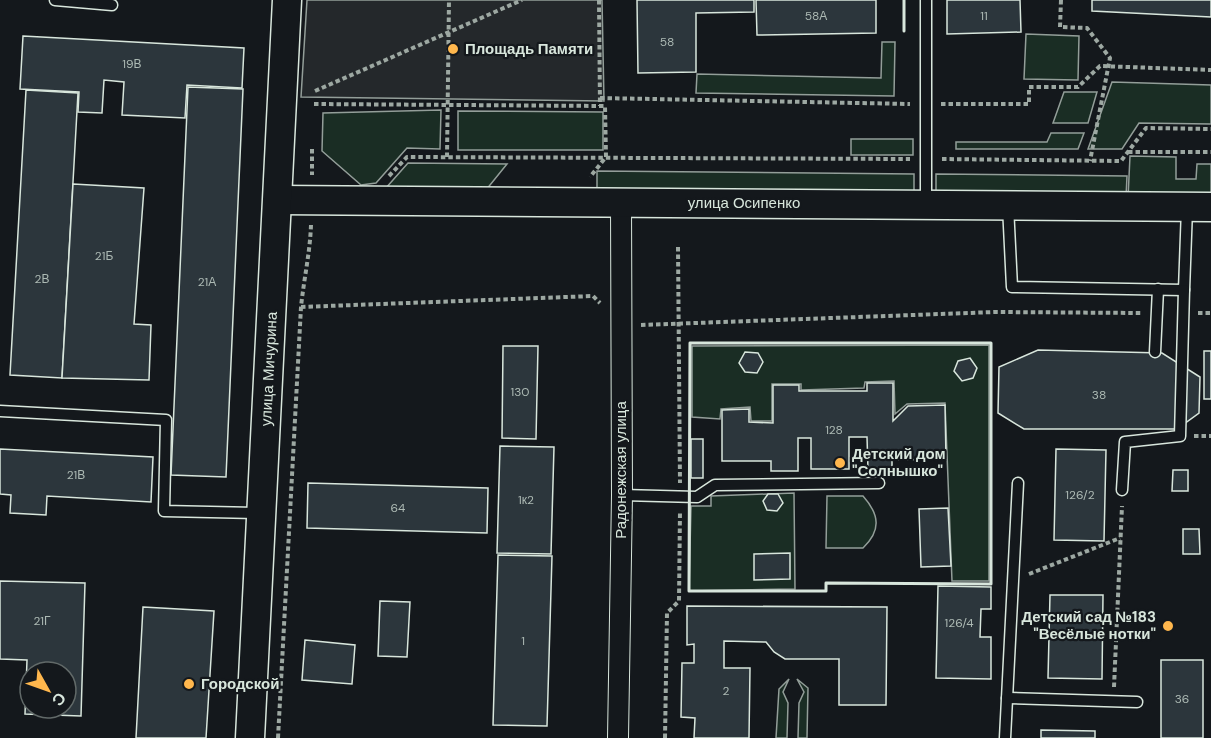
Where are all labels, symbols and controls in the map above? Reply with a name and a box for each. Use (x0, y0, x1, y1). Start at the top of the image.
house number: 58А (805, 8, 827, 24)
house number: 11 (980, 8, 988, 24)
house number: 58 (660, 34, 674, 50)
place label: Площадь Памяти (465, 39, 593, 59)
marker: Площадь Памяти (446, 42, 460, 56)
house number: 19В (122, 56, 142, 72)
street label: улица Осипенко (688, 193, 800, 213)
house number: 21Б (95, 248, 113, 264)
house number: 2В (35, 271, 49, 287)
house number: 21А (198, 274, 216, 290)
street label: улица Мичурина (256, 311, 282, 427)
house number: 130 (510, 384, 530, 400)
house number: 38 (1092, 387, 1106, 403)
street label: Радонежская улица (611, 401, 631, 539)
house number: 128 (825, 422, 843, 438)
place label: Детский дом "Солнышко" (852, 444, 946, 481)
marker: Детский дом "Солнышко" (833, 456, 847, 470)
house number: 21В (67, 467, 85, 483)
house number: 126/2 (1065, 487, 1095, 503)
house number: 1к2 (518, 492, 534, 508)
house number: 64 (391, 500, 405, 516)
place label: Детский сад №183 "Весёлые нотки" (1021, 607, 1156, 644)
house number: 21Г (33, 613, 51, 629)
house number: 126/4 (945, 615, 973, 631)
marker: Детский сад №183 "Весёлые нотки" (1161, 619, 1175, 633)
house number: 1 (521, 633, 525, 649)
north arrow (18, 660, 78, 720)
place label: Городской (201, 674, 279, 694)
marker: Городской (182, 677, 196, 691)
house number: 2 (723, 683, 730, 699)
text: С (47, 688, 71, 711)
house number: 36 (1175, 691, 1189, 707)

